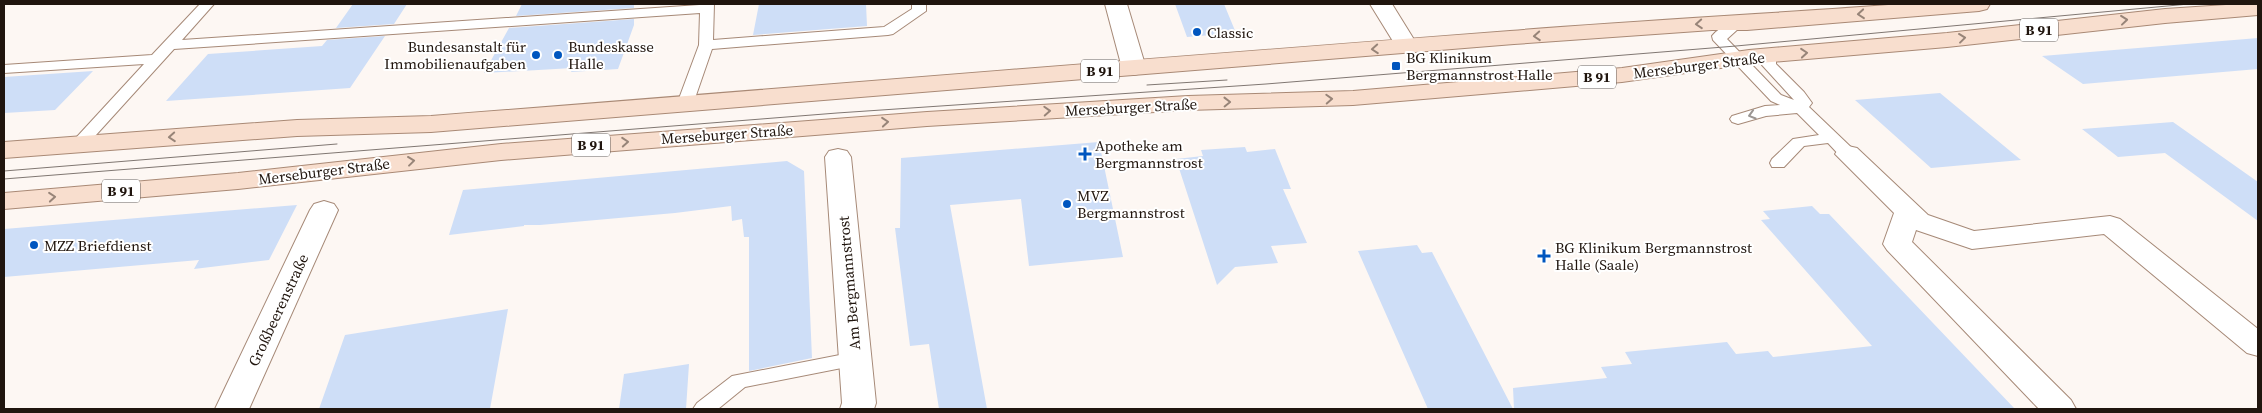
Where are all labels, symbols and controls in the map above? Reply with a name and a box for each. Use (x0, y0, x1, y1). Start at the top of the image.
one-way arrow (1857, 8, 1865, 19)
one-way arrow (2120, 15, 2128, 26)
one-way arrow (1695, 18, 1703, 29)
road number: B 91 (2020, 18, 2058, 42)
place label: Classic (1207, 22, 1253, 43)
marker: Classic (1191, 26, 1203, 38)
one-way arrow (1533, 30, 1541, 41)
one-way arrow (1959, 33, 1967, 44)
place label: Bundesanstalt für Immobilienaufgaben (384, 36, 527, 74)
place label: Bundeskasse Halle (568, 36, 654, 74)
one-way arrow (1371, 43, 1379, 54)
street label: Merseburger Straße (1632, 46, 1766, 83)
place label: BG Klinikum Bergmannstrost Halle (1406, 47, 1553, 85)
one-way arrow (1800, 48, 1808, 59)
marker: Bundesanstalt für Immobilienaufgaben (530, 49, 542, 61)
marker: Bundeskasse Halle (552, 49, 564, 61)
road number: B 91 (1081, 59, 1119, 82)
marker: BG Klinikum Bergmannstrost Halle (1390, 60, 1402, 72)
road number: B 91 (1578, 66, 1616, 88)
street label: Merseburger Straße (1064, 93, 1198, 121)
one-way arrow (1325, 93, 1333, 104)
one-way arrow (1224, 97, 1231, 107)
one-way arrow (1043, 106, 1051, 117)
one-way arrow (1748, 109, 1756, 119)
one-way arrow (881, 117, 889, 128)
street label: Merseburger Straße (660, 119, 794, 149)
one-way arrow (168, 131, 176, 142)
road number: B 91 (572, 134, 610, 156)
place label: Apotheke am Bergmannstrost (1095, 135, 1203, 173)
one-way arrow (621, 137, 629, 148)
marker: Apotheke am Bergmannstrost (1079, 148, 1091, 160)
street label: Merseburger Straße (257, 152, 391, 189)
one-way arrow (407, 156, 415, 167)
road number: B 91 (102, 180, 140, 202)
place label: MVZ Bergmannstrost (1077, 185, 1185, 223)
one-way arrow (49, 192, 57, 203)
marker: MVZ Bergmannstrost (1061, 198, 1073, 210)
street label: Am Bergmannstrost (833, 215, 865, 351)
place label: MZZ Briefdienst (44, 235, 152, 256)
place label: BG Klinikum Bergmannstrost Halle (Saale) (1555, 237, 1752, 275)
marker: MZZ Briefdienst (28, 239, 40, 251)
marker: BG Klinikum Bergmannstrost Halle (Saale) (1537, 249, 1551, 263)
street label: Großbeerenstraße (243, 250, 313, 370)

